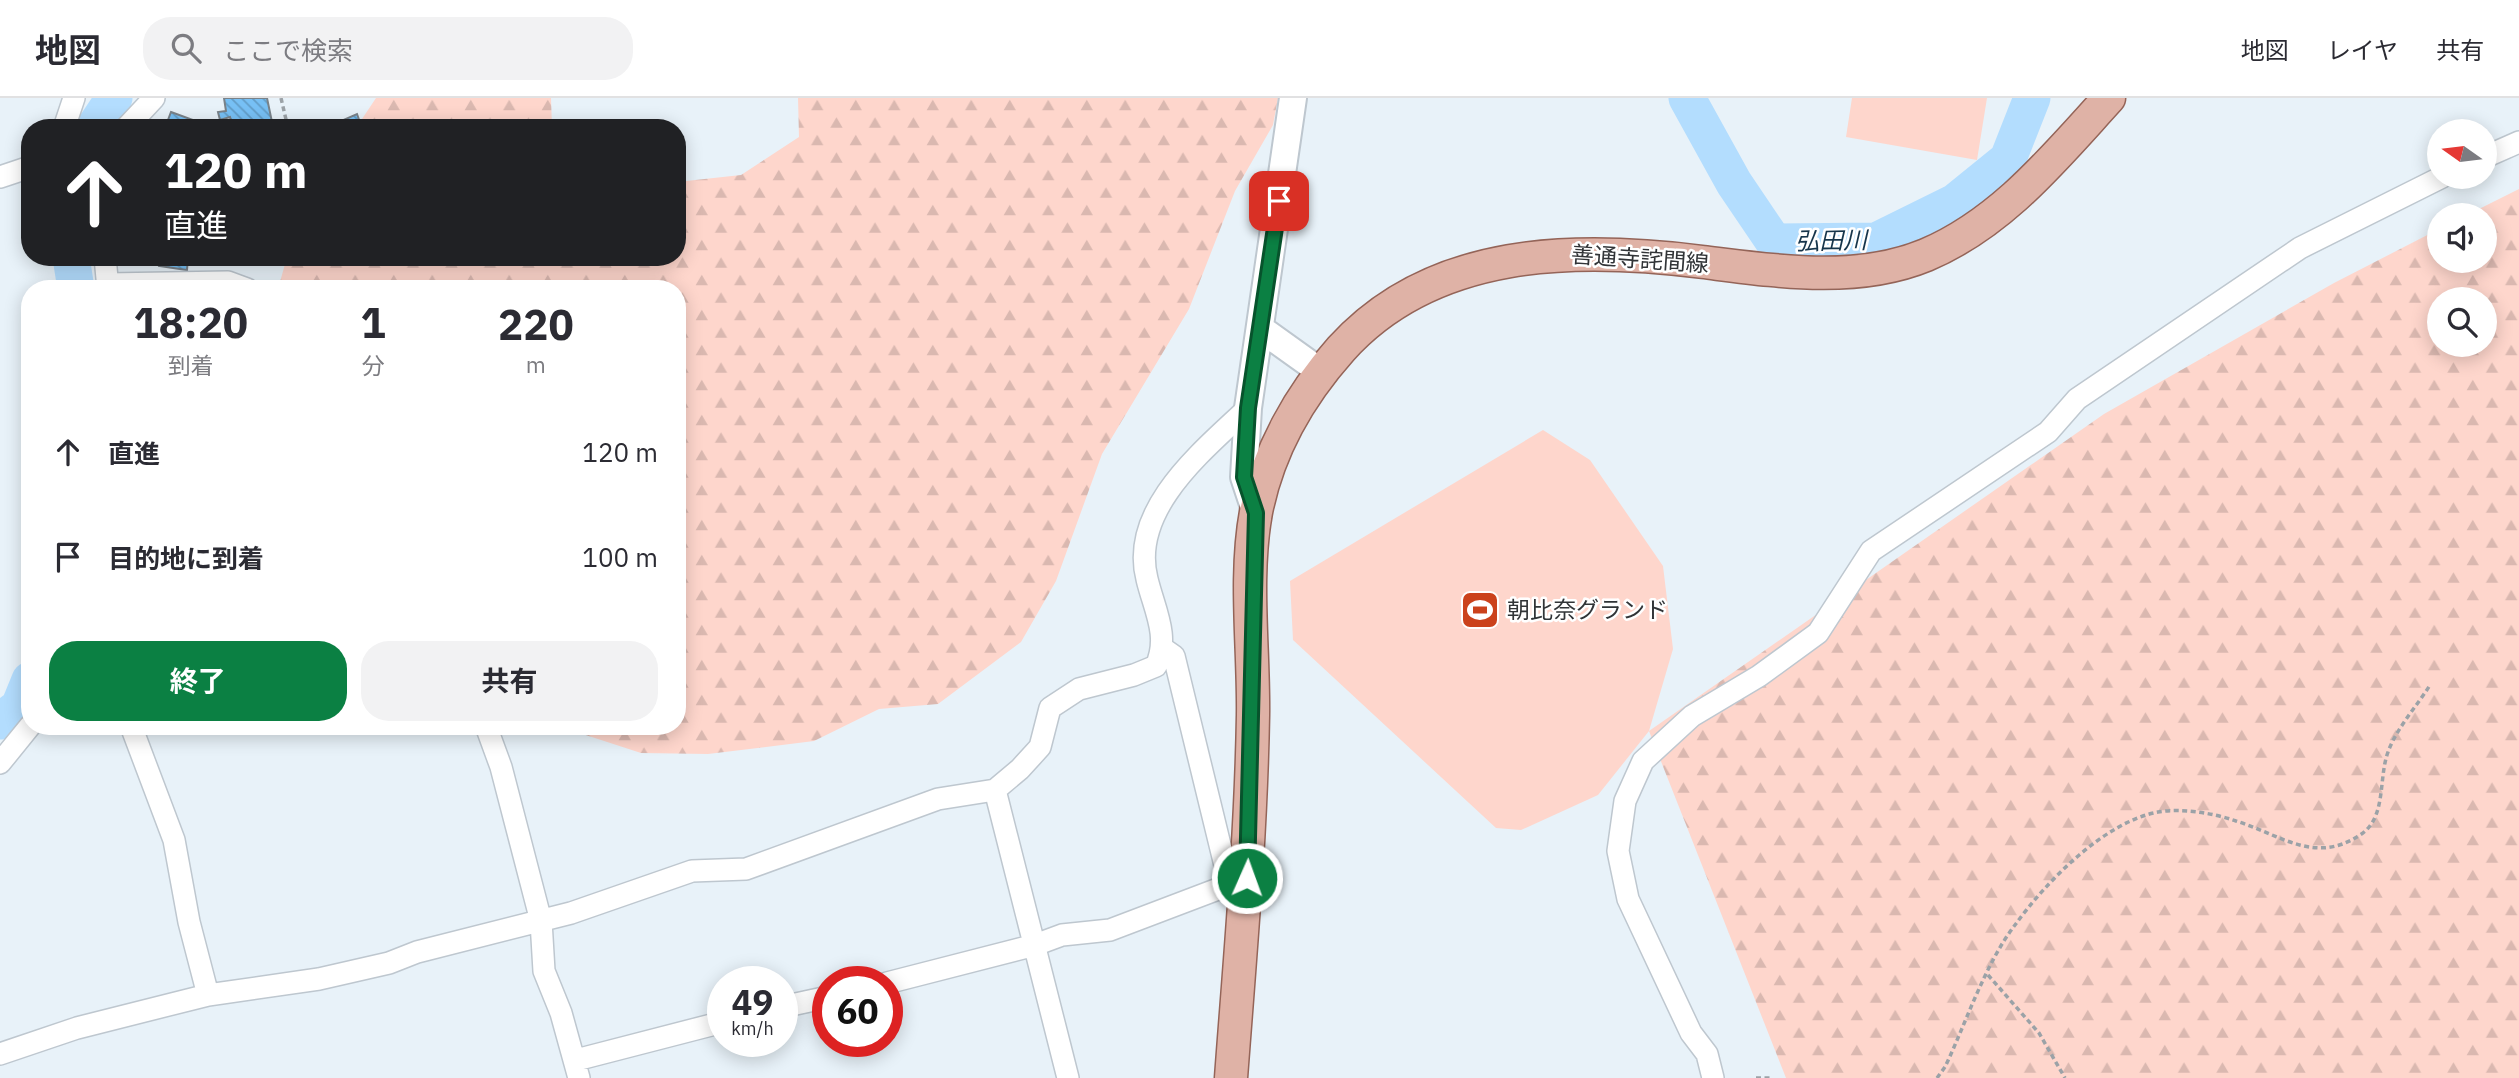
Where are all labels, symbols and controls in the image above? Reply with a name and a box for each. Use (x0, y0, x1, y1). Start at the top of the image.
search box (143, 17, 633, 80)
text: 地図 (35, 28, 101, 71)
icon: search (167, 29, 205, 67)
text: ここで検索 (223, 33, 353, 67)
text: 地図 (2241, 34, 2289, 66)
text: レイヤ (2327, 34, 2398, 66)
text: 共有 (2436, 34, 2484, 66)
north arrow (2427, 119, 2497, 189)
map controls (2427, 119, 2497, 357)
text: 120 m (164, 138, 308, 201)
icon: ahead (49, 147, 140, 238)
pin (1249, 171, 1309, 231)
icon: arrive (1260, 182, 1298, 220)
button: sound (2427, 203, 2497, 273)
text: 直進 (164, 204, 228, 246)
water label: 弘田川 (1795, 223, 1870, 257)
street label: 善通寺詫間線 (1570, 238, 1710, 278)
button: search (2427, 287, 2497, 357)
text: 18:20 (133, 295, 248, 350)
text: 1 (360, 295, 386, 350)
text: 220 (498, 297, 574, 352)
text: m (526, 349, 546, 379)
text: 到着 (168, 350, 214, 380)
text: 分 (362, 350, 385, 380)
icon: ahead (49, 433, 87, 471)
text: 120 m (582, 435, 658, 469)
text: 直進 (108, 436, 160, 470)
icon: arrive (49, 538, 87, 576)
text: 100 m (582, 540, 658, 574)
text: 目的地に到着 (108, 541, 264, 575)
sports icon: 朝比奈グランド (1459, 589, 1501, 631)
place label: 朝比奈グランド (1507, 594, 1668, 624)
button: 終了 (49, 641, 347, 721)
button: 共有 (361, 641, 658, 721)
position arrow (1210, 841, 1284, 915)
speed limit sign: 60 (812, 966, 903, 1057)
text: 49 (731, 979, 774, 1025)
text: km/h (731, 1017, 774, 1040)

